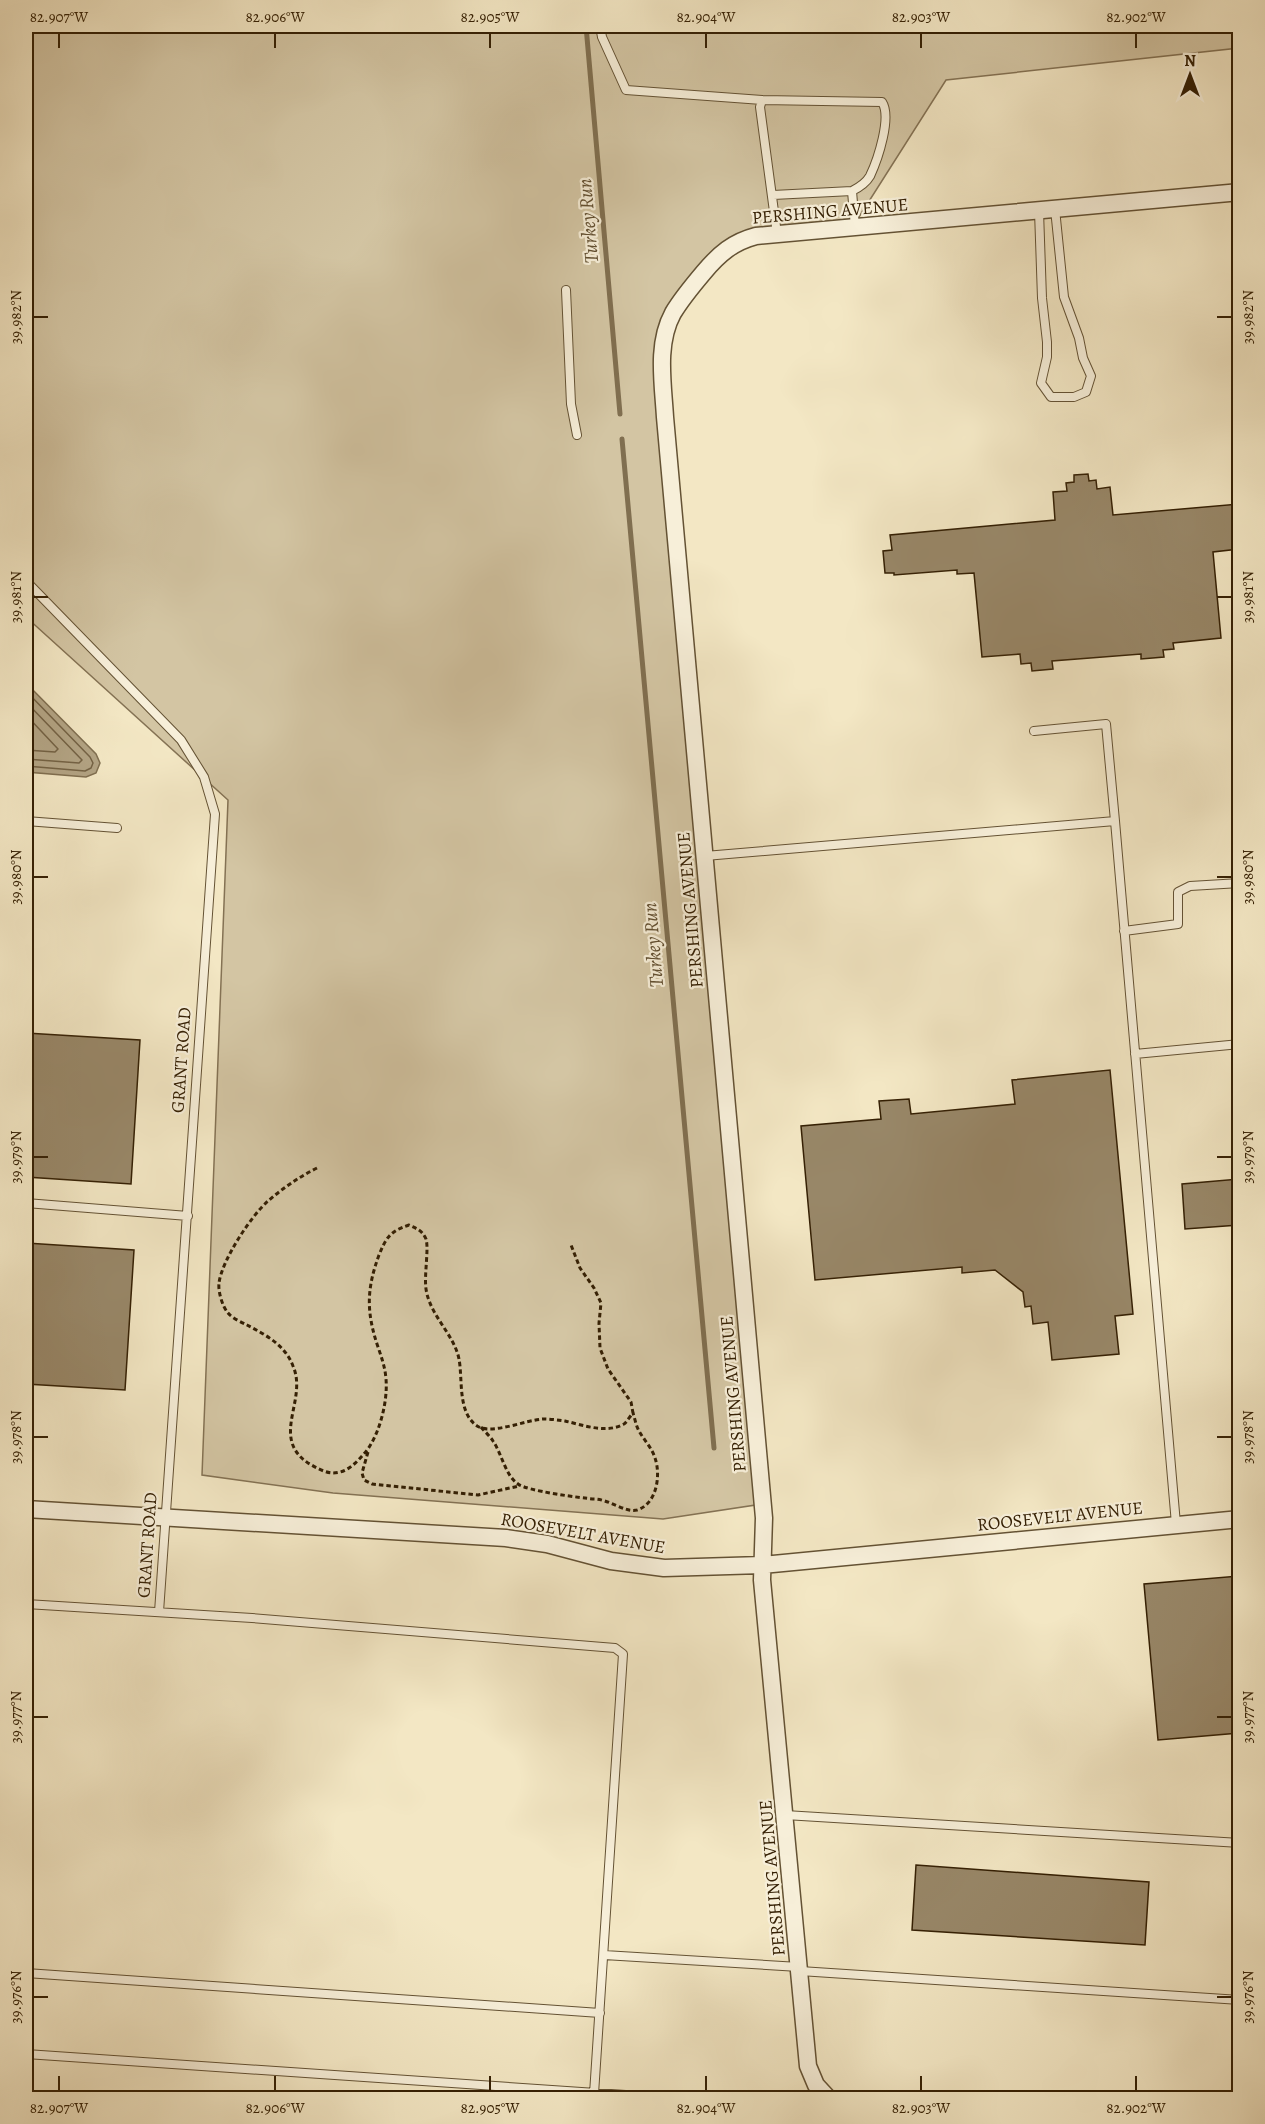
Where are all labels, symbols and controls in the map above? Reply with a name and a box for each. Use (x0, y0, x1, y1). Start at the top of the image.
text: 82.907°W (30, 7, 88, 27)
text: 82.906°W (245, 7, 305, 27)
text: 82.905°W (461, 7, 519, 27)
text: 82.904°W (676, 7, 736, 27)
text: 82.903°W (892, 7, 950, 27)
text: 82.902°W (1106, 7, 1166, 27)
north arrow (1160, 45, 1220, 105)
text: N (1184, 50, 1196, 72)
water label: Turkey Run (571, 177, 605, 265)
street label: PERSHING AVENUE (751, 192, 909, 230)
text: 39.982°N (6, 290, 26, 344)
text: 39.982°N (1238, 290, 1258, 344)
text: 39.981°N (6, 571, 26, 623)
text: 39.981°N (1238, 571, 1258, 623)
street label: PERSHING AVENUE (671, 831, 709, 989)
text: 39.980°N (6, 849, 26, 905)
text: 39.980°N (1238, 849, 1258, 905)
water label: Turkey Run (636, 901, 670, 989)
street label: GRANT ROAD (165, 1006, 197, 1114)
text: 39.979°N (6, 1130, 26, 1183)
text: 39.979°N (1238, 1130, 1258, 1183)
street label: PERSHING AVENUE (714, 1315, 752, 1473)
text: 39.978°N (6, 1410, 26, 1464)
text: 39.978°N (1238, 1410, 1258, 1464)
street label: GRANT ROAD (131, 1491, 163, 1599)
street label: ROOSEVELT AVENUE (976, 1495, 1144, 1537)
street label: ROOSEVELT AVENUE (499, 1507, 667, 1559)
text: 39.977°N (6, 1691, 26, 1743)
text: 39.977°N (1238, 1691, 1258, 1743)
street label: PERSHING AVENUE (753, 1799, 791, 1957)
text: 39.976°N (6, 1970, 26, 2024)
text: 39.976°N (1238, 1970, 1258, 2024)
text: 82.907°W (30, 2098, 88, 2118)
text: 82.906°W (245, 2098, 305, 2118)
text: 82.905°W (461, 2098, 519, 2118)
text: 82.904°W (676, 2098, 736, 2118)
text: 82.903°W (892, 2098, 950, 2118)
text: 82.902°W (1106, 2098, 1166, 2118)

